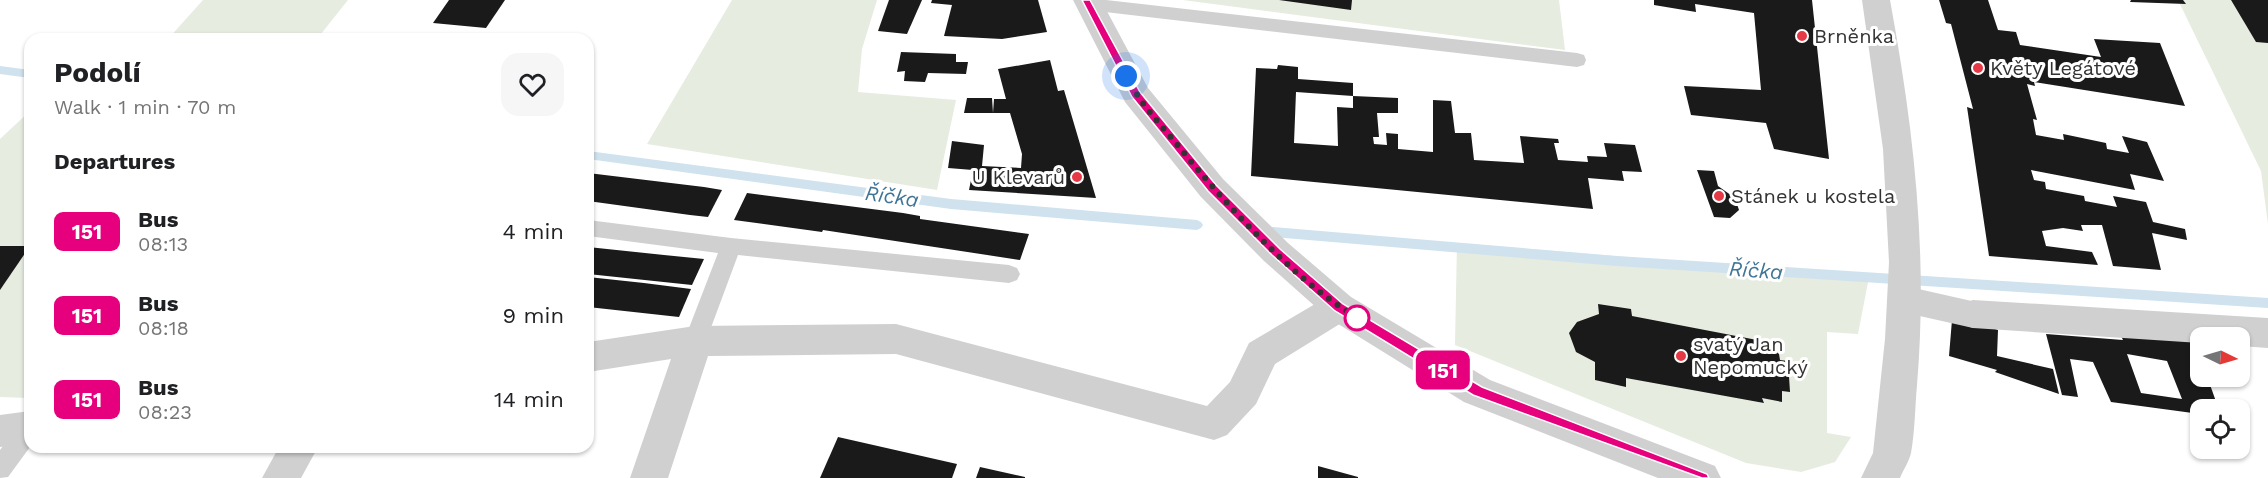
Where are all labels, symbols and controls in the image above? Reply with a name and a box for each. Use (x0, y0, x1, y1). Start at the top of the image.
place label: Brněnka (1814, 24, 1894, 48)
marker: Brněnka (1795, 29, 1809, 43)
button: heart (501, 53, 564, 116)
text: Podolí (54, 56, 141, 89)
place label: Květy Legátové (1990, 56, 2136, 80)
your location (1111, 61, 1141, 91)
marker: Květy Legátové (1971, 61, 1985, 75)
text: Walk · 1 min · 70 m (54, 95, 236, 119)
text: Departures (54, 149, 175, 174)
place label: U Klevarů (972, 165, 1065, 189)
marker: U Klevarů (1070, 170, 1084, 184)
water label: Říčka (864, 180, 920, 212)
place label: Stánek u kostela (1731, 184, 1895, 208)
marker: Stánek u kostela (1712, 189, 1726, 203)
text: Bus (138, 207, 178, 232)
text: 151 (72, 219, 102, 244)
text: 4 min (503, 219, 564, 244)
text: 08:13 (138, 232, 188, 256)
water label: Říčka (1728, 256, 1784, 284)
text: Bus (138, 291, 178, 316)
text: 151 (72, 303, 102, 328)
text: 9 min (502, 303, 564, 328)
unlabelled marker (1344, 305, 1370, 331)
text: 08:18 (138, 316, 189, 340)
north arrow (2190, 327, 2250, 387)
map controls (2190, 327, 2250, 459)
place label: svatý Jan Nepomucký (1693, 332, 1809, 379)
marker: svatý Jan Nepomucký (1674, 349, 1688, 363)
line badge: 151 (1408, 350, 1478, 389)
text: 151 (1428, 358, 1458, 383)
text: Bus (138, 375, 178, 400)
text: 151 (72, 387, 102, 412)
text: 14 min (494, 387, 564, 412)
button: locate (2190, 399, 2250, 459)
text: 08:23 (138, 400, 192, 424)

